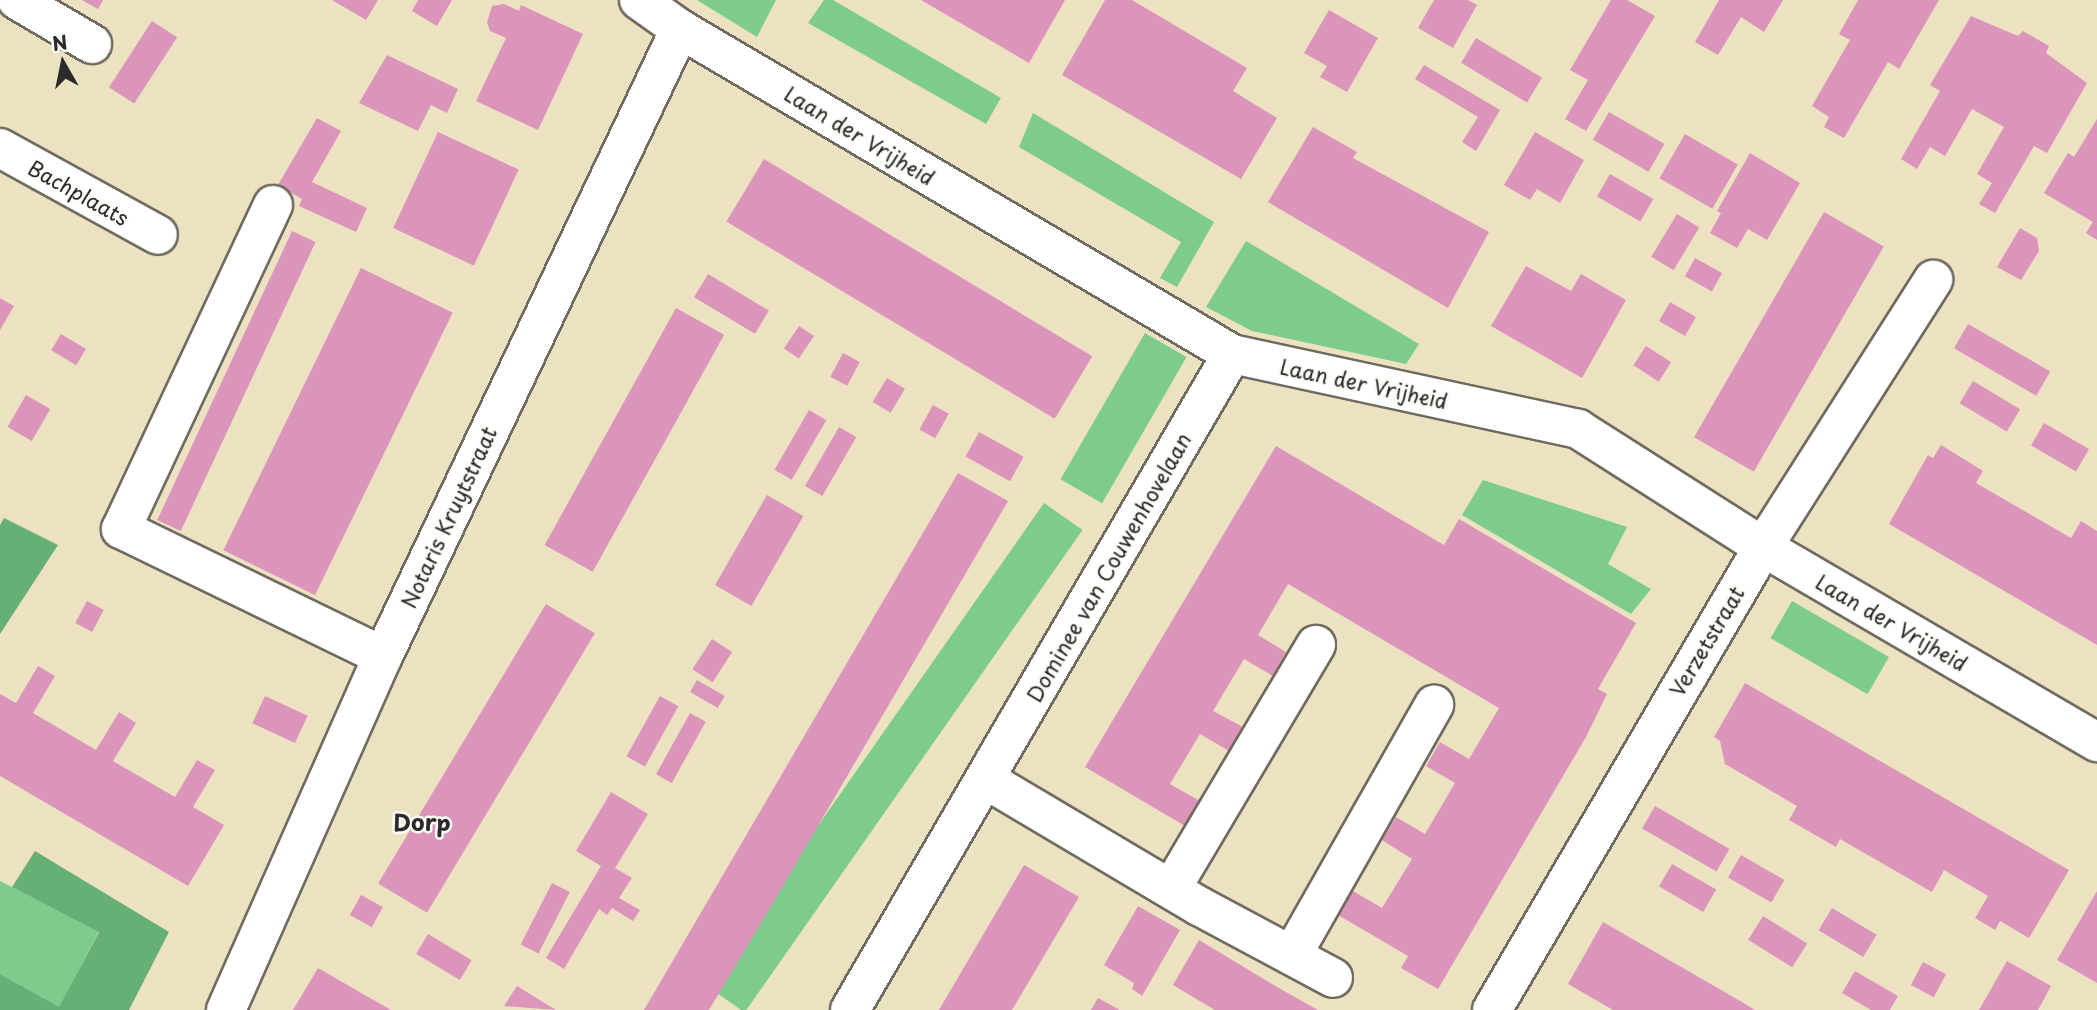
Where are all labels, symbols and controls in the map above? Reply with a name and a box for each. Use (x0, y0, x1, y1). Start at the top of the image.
text: N (50, 27, 69, 57)
north arrow (28, 28, 98, 98)
street label: Laan der Vrijheid (780, 80, 940, 190)
street label: Bachplaats (24, 154, 134, 230)
street label: Laan der Vrijheid (1278, 353, 1450, 413)
street label: Notaris Kruytstraat (395, 422, 501, 612)
street label: Dominee van Couwenhovelaan (1020, 428, 1196, 706)
street label: Laan der Vrijheid (1811, 568, 1973, 676)
street label: Verzetstraat (1663, 581, 1749, 701)
district label: Dorp (393, 808, 451, 836)

